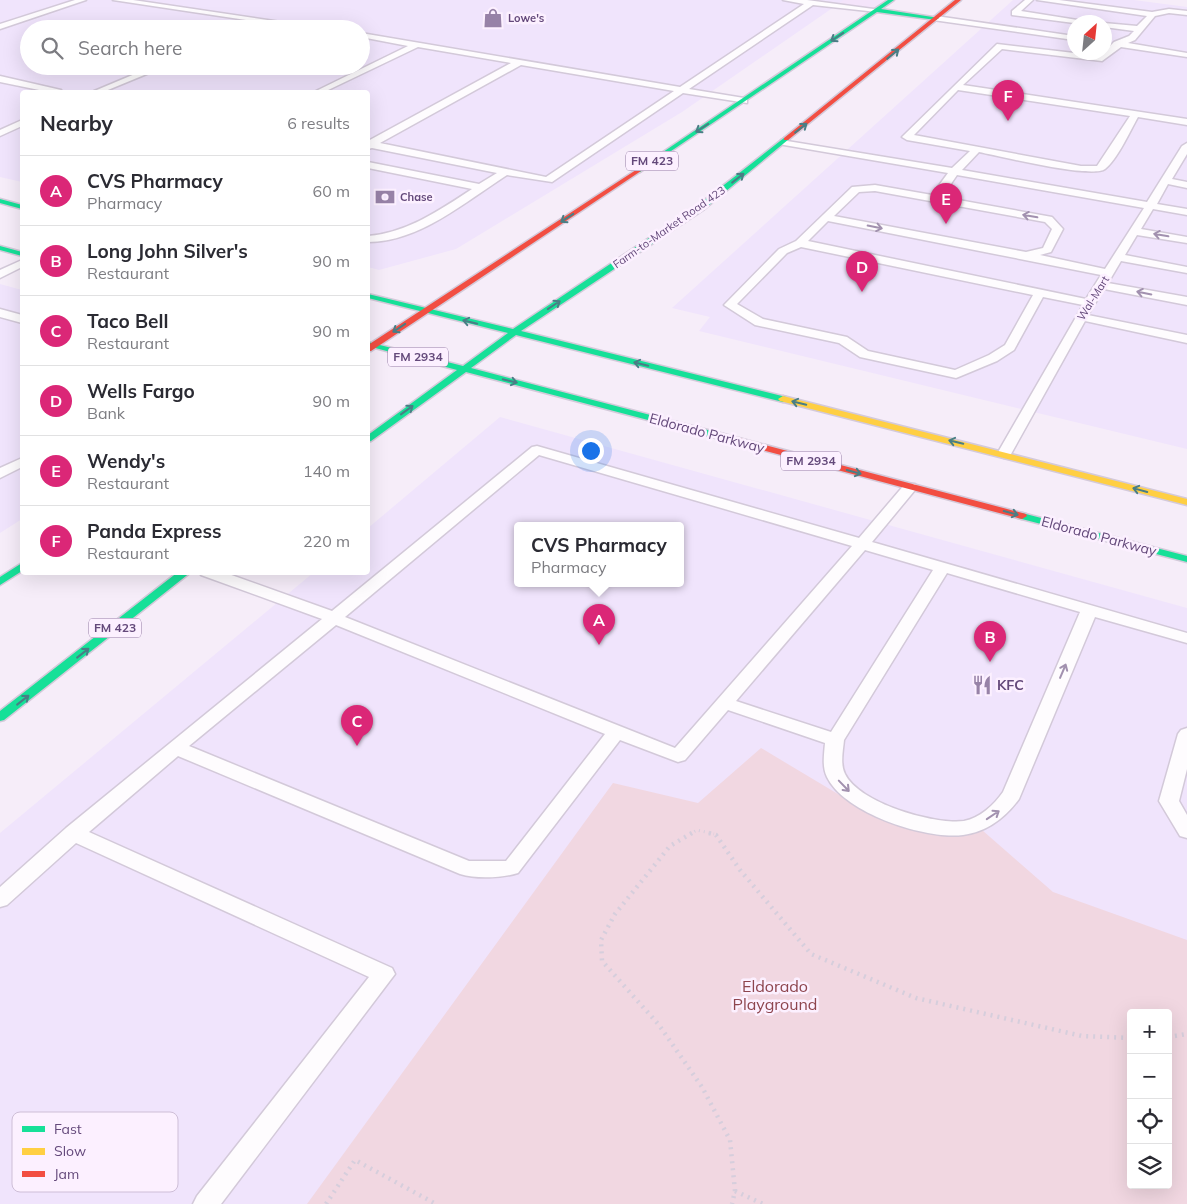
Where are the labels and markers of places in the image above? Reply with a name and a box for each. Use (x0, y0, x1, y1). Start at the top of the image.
shop icon: Lowe's (482, 7, 504, 29)
place label: Lowe's (508, 11, 545, 25)
pin: F (992, 80, 1024, 121)
pin: E (930, 183, 962, 224)
bank icon: Chase (374, 186, 396, 208)
place label: Chase (400, 190, 433, 204)
pin: D (846, 251, 878, 292)
pin: A (583, 604, 615, 645)
pin: B (974, 621, 1006, 662)
restaurant icon: KFC (971, 674, 993, 696)
place label: KFC (997, 676, 1024, 694)
pin: C (341, 705, 373, 746)

